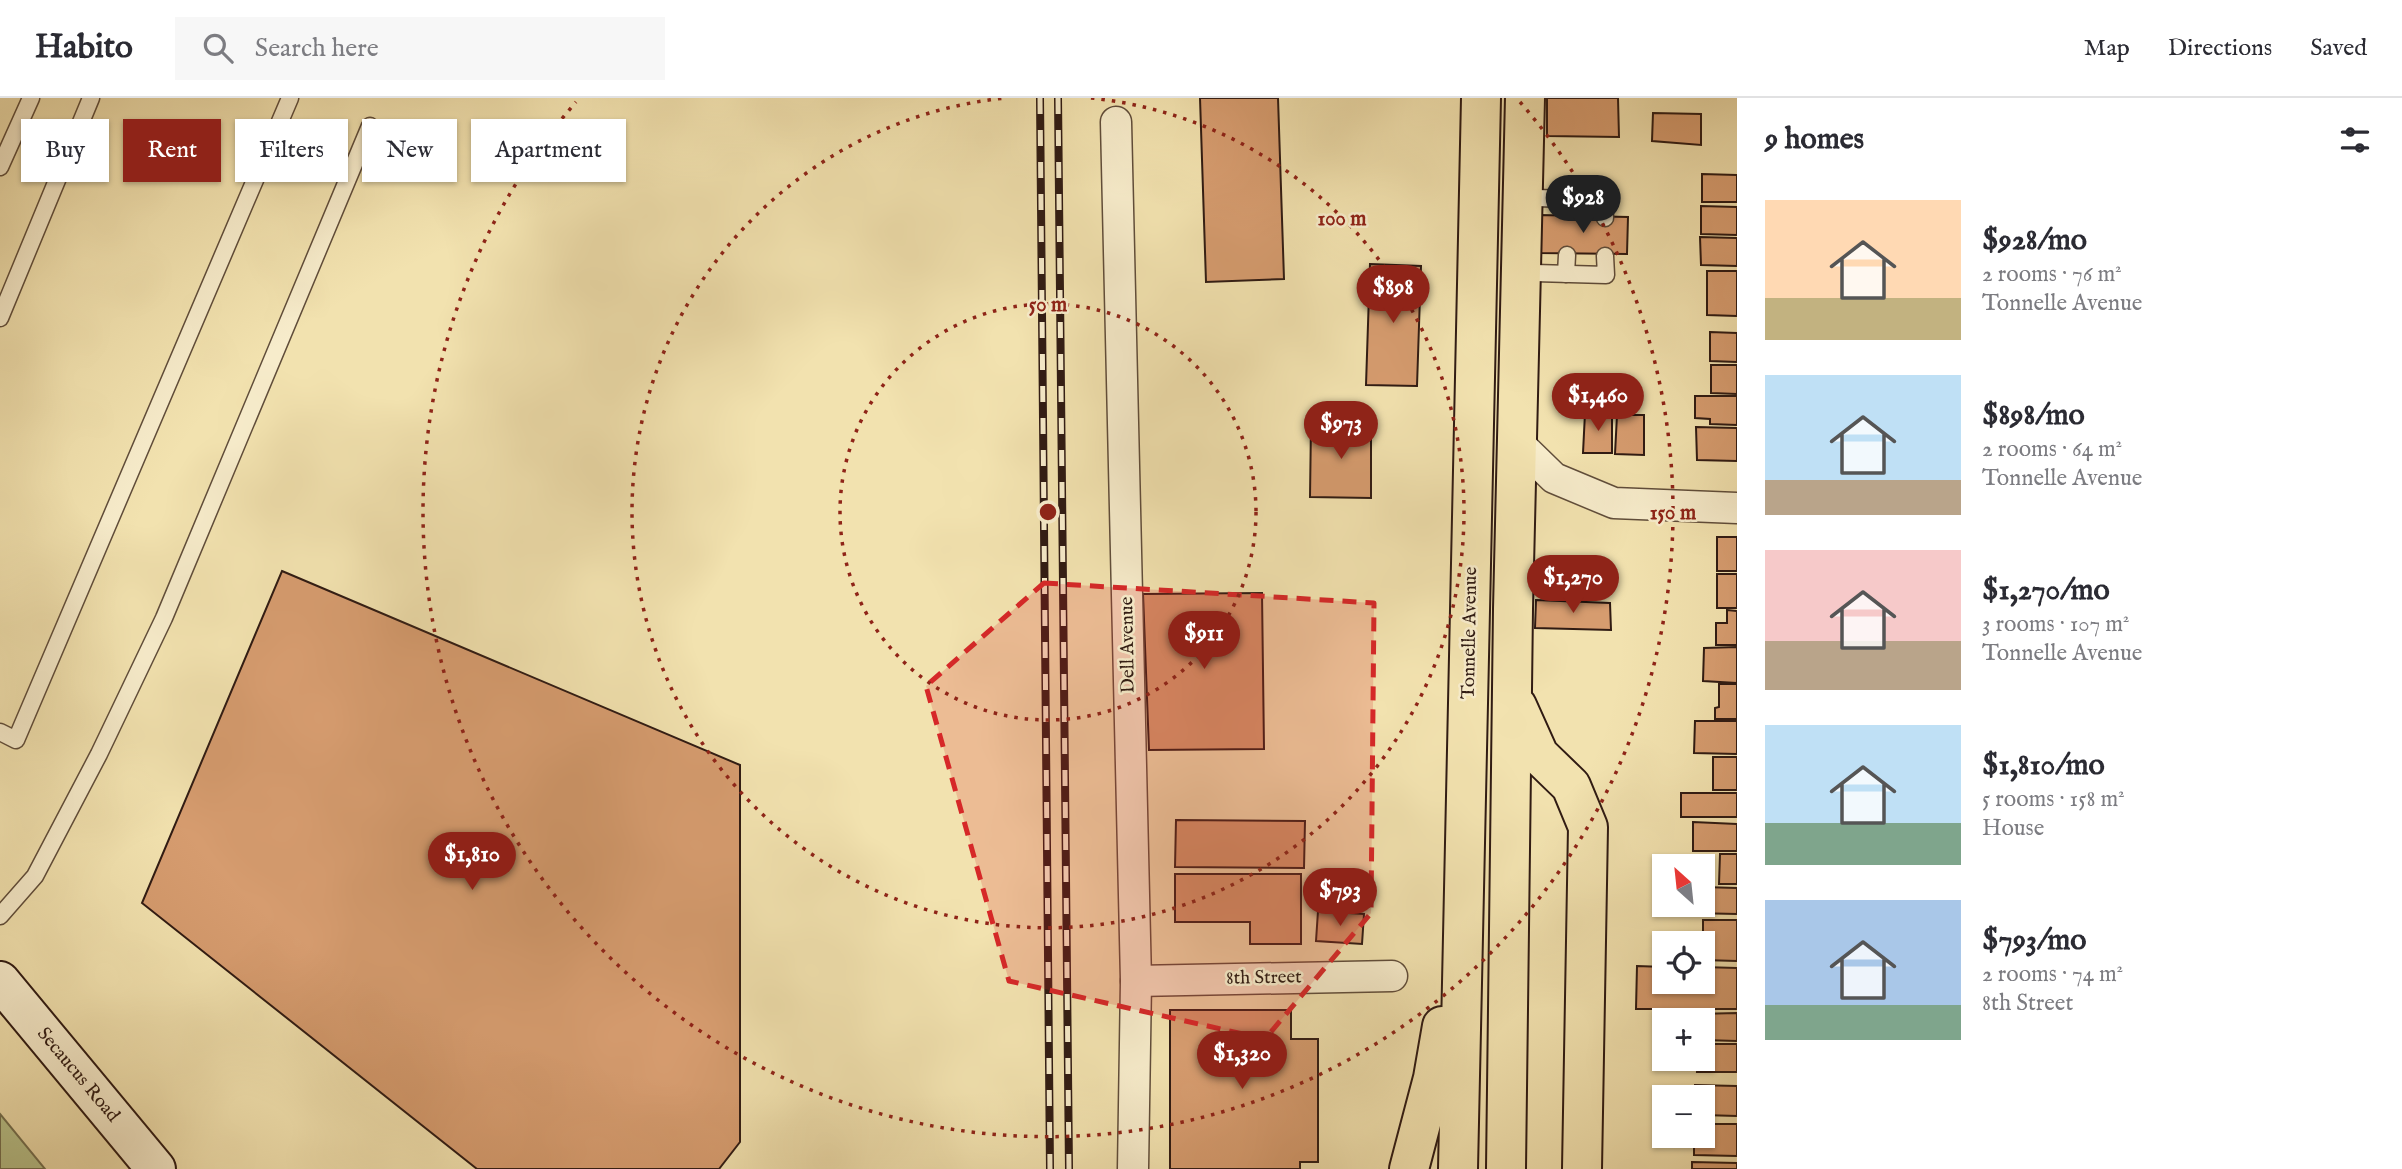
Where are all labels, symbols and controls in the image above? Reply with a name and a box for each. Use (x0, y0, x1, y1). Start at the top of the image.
search box (175, 17, 665, 80)
text: Habito (35, 27, 133, 69)
icon: search (199, 29, 237, 67)
text: Search here (255, 32, 379, 65)
text: Map (2084, 33, 2130, 64)
text: Directions (2168, 33, 2272, 64)
text: Saved (2310, 33, 2367, 64)
chip: Buy (21, 119, 109, 182)
chip: Rent (123, 119, 221, 182)
chip: Filters (235, 119, 348, 182)
chip: New (362, 119, 457, 182)
chip: Apartment (471, 119, 626, 182)
text: 9 homes (1765, 121, 1864, 159)
icon: filters (2336, 121, 2374, 159)
pin: $928 (1542, 176, 1624, 235)
text: $928 (1562, 183, 1604, 212)
text: 100 m (1317, 206, 1367, 233)
text: $928/mo (1982, 222, 2087, 260)
icon: home (1821, 228, 1905, 312)
text: 2 rooms · 76 m² (1982, 260, 2122, 289)
pin: $898 (1352, 266, 1434, 325)
text: $898 (1373, 273, 1413, 302)
text: Tonnelle Avenue (1982, 289, 2142, 318)
text: 50 m (1029, 292, 1068, 319)
pin: $1,460 (1541, 374, 1655, 433)
text: $1,460 (1568, 381, 1628, 410)
text: $898/mo (1982, 397, 2085, 435)
pin: $973 (1300, 402, 1382, 461)
icon: home (1821, 403, 1905, 487)
text: $973 (1320, 409, 1362, 438)
text: 2 rooms · 64 m² (1982, 435, 2122, 464)
text: Tonnelle Avenue (1982, 464, 2142, 493)
centre of rings (1036, 500, 1060, 524)
text: 150 m (1650, 500, 1697, 527)
pin: $1,270 (1516, 556, 1630, 615)
text: $1,270 (1543, 563, 1603, 592)
street label: Tonnelle Avenue (1457, 566, 1483, 699)
text: $1,270/mo (1982, 572, 2110, 610)
icon: home (1821, 578, 1905, 662)
street label: Dell Avenue (1115, 596, 1141, 693)
text: 3 rooms · 107 m² (1982, 610, 2130, 639)
pin: $911 (1163, 612, 1245, 671)
text: $911 (1184, 619, 1224, 648)
text: Tonnelle Avenue (1982, 639, 2142, 668)
text: $1,810/mo (1982, 747, 2105, 785)
icon: home (1821, 753, 1905, 837)
text: 5 rooms · 158 m² (1982, 785, 2125, 814)
text: House (1982, 814, 2044, 843)
pin: $1,810 (415, 832, 529, 892)
text: $1,810 (444, 840, 500, 869)
north arrow (1652, 854, 1715, 917)
map controls (1652, 854, 1715, 1148)
pin: $793 (1299, 868, 1381, 928)
text: $793 (1319, 876, 1361, 905)
text: $793/mo (1982, 922, 2086, 960)
icon: home (1821, 928, 1905, 1012)
button: locate (1652, 931, 1715, 994)
text: 2 rooms · 74 m² (1982, 960, 2123, 989)
street label: 8th Street (1226, 965, 1302, 991)
text: 8th Street (1982, 989, 2073, 1018)
button: + (1652, 1008, 1715, 1071)
street label: Secaucus Road (31, 1023, 125, 1128)
pin: $1,320 (1185, 1032, 1299, 1091)
text: $1,320 (1213, 1039, 1271, 1068)
button: − (1652, 1085, 1715, 1148)

